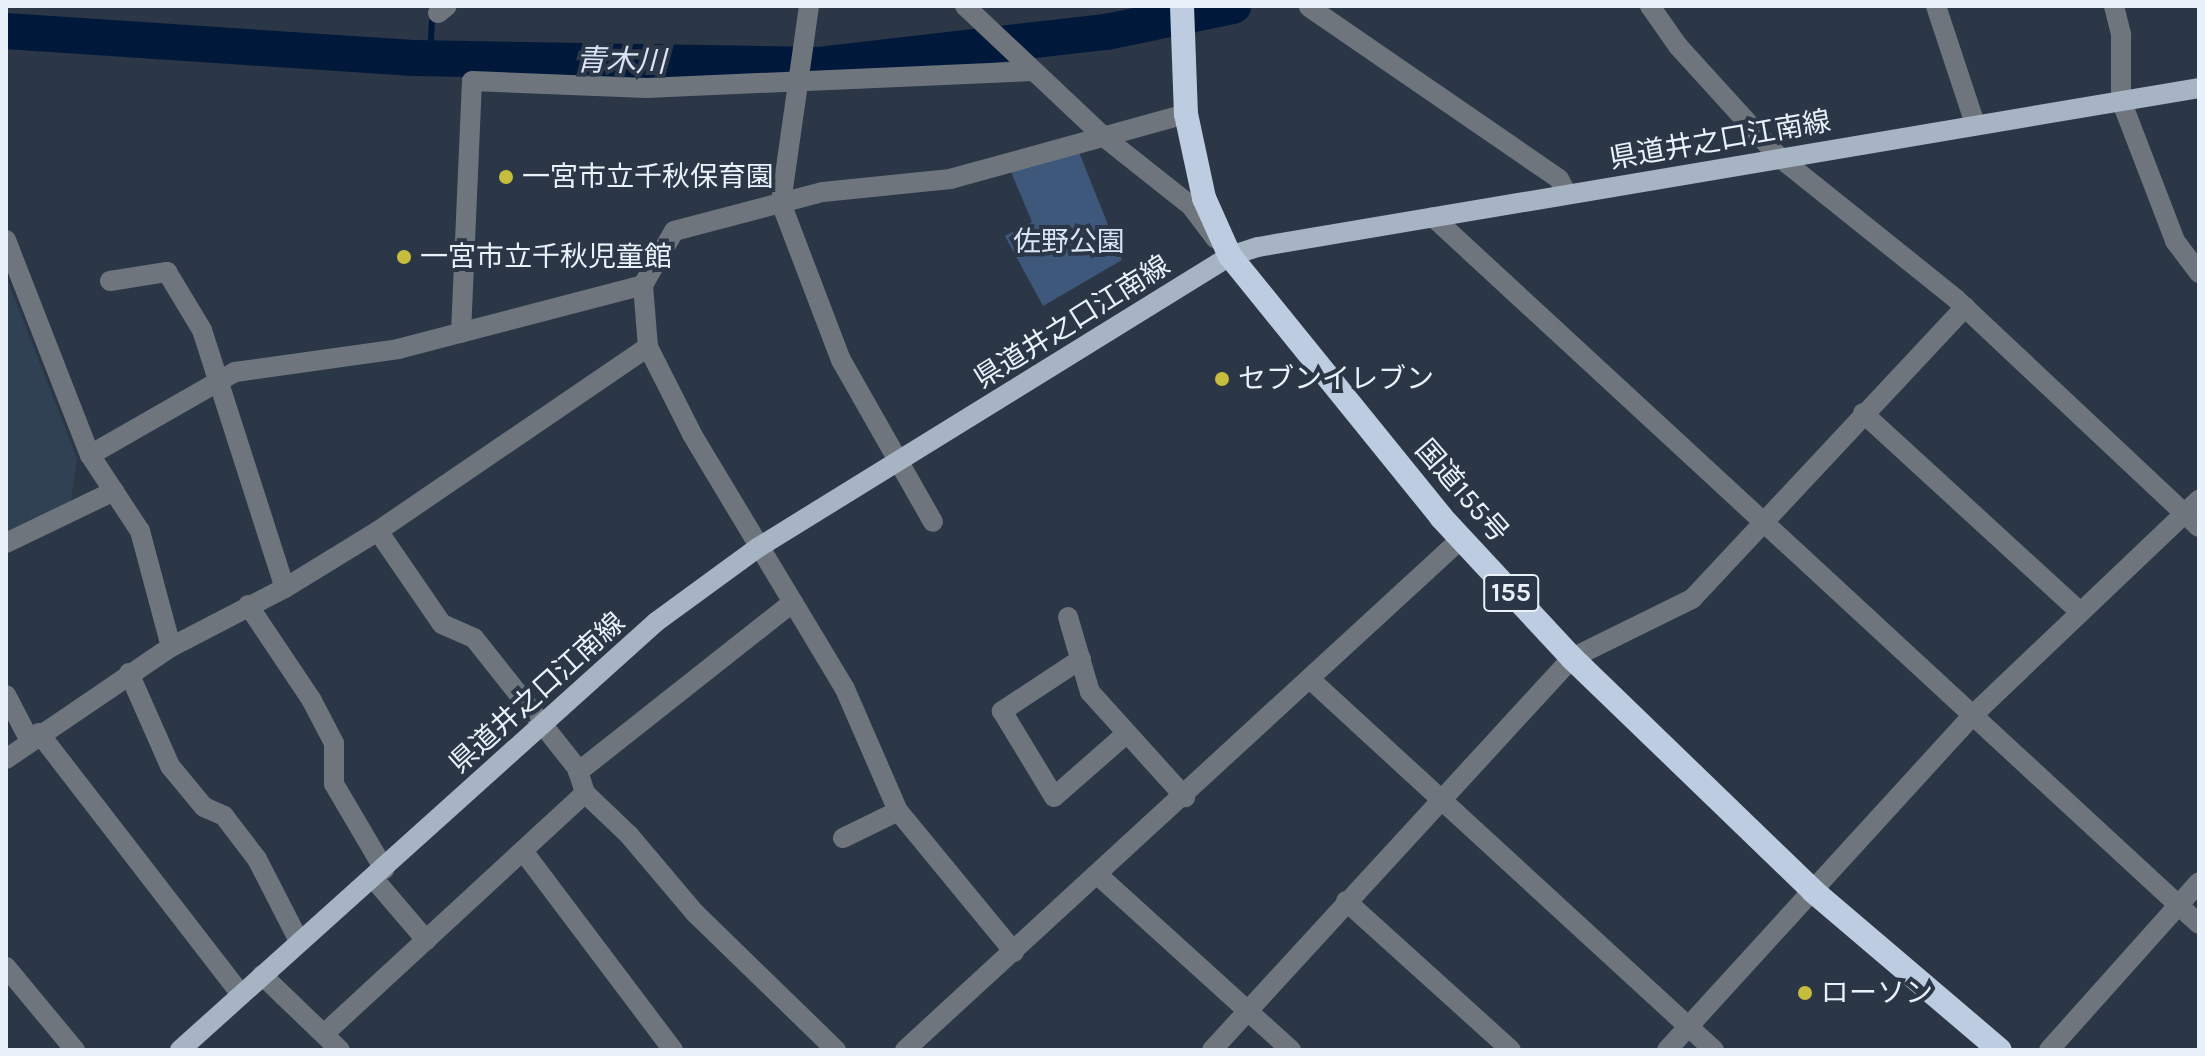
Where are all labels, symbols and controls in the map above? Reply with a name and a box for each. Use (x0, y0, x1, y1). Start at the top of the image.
water label: 青木川 (576, 42, 666, 80)
street label: 県道井之口江南線 (1607, 104, 1833, 176)
place label: 一宮市立千秋保育園 (522, 160, 774, 194)
marker: 一宮市立千秋保育園 (497, 168, 515, 186)
park label: 佐野公園 (1013, 225, 1125, 259)
place label: 一宮市立千秋児童館 (420, 240, 672, 274)
marker: 一宮市立千秋児童館 (395, 248, 413, 266)
street label: 県道井之口江南線 (968, 248, 1176, 396)
place label: セブンイレブン (1238, 362, 1434, 396)
marker: セブンイレブン (1213, 370, 1231, 388)
street label: 国道155号 (1408, 433, 1516, 549)
road number: 155 (1483, 571, 1539, 615)
street label: 県道井之口江南線 (443, 606, 631, 780)
place label: ローソン (1821, 976, 1933, 1010)
marker: ローソン (1796, 984, 1814, 1002)

